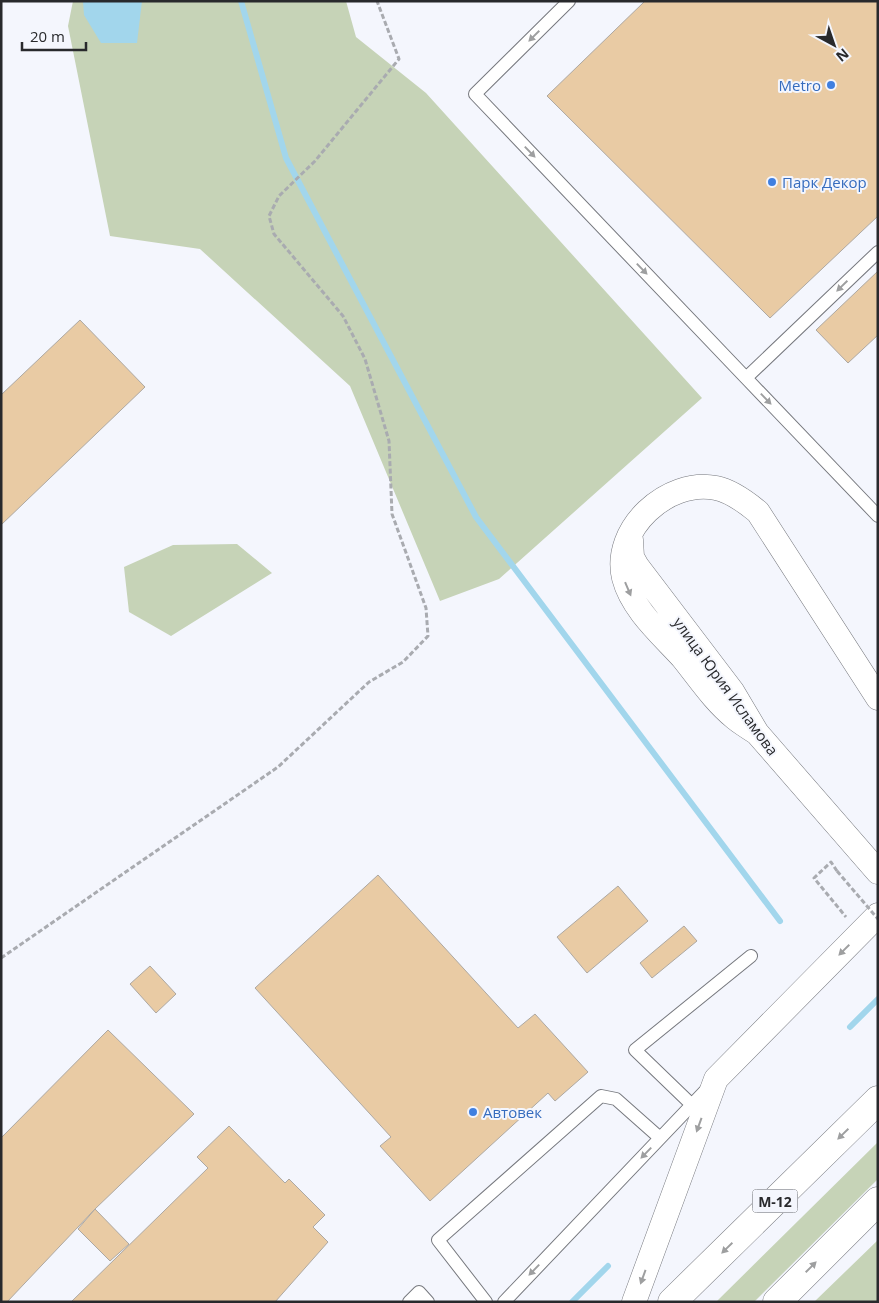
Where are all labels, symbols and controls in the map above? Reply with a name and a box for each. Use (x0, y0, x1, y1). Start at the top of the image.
scale bar (22, 20, 86, 52)
north arrow (809, 20, 859, 70)
text: 20 m (30, 26, 65, 46)
one-way arrow (528, 29, 540, 41)
text: N (832, 44, 853, 66)
place label: Metro (779, 75, 821, 95)
marker: Metro (825, 79, 837, 91)
one-way arrow (524, 145, 536, 157)
place label: Парк Декор (782, 172, 867, 192)
marker: Парк Декор (766, 176, 778, 188)
one-way arrow (636, 263, 648, 275)
one-way arrow (837, 280, 849, 292)
one-way arrow (760, 393, 772, 405)
one-way arrow (625, 582, 633, 596)
street label: улица Юрия Исламова (669, 613, 783, 759)
one-way arrow (838, 944, 850, 956)
place label: Автовек (483, 1102, 542, 1122)
marker: Автовек (467, 1106, 479, 1118)
one-way arrow (695, 1118, 703, 1133)
one-way arrow (837, 1128, 849, 1140)
one-way arrow (640, 1146, 652, 1158)
road number: М-12 (752, 1190, 798, 1212)
one-way arrow (721, 1242, 733, 1254)
one-way arrow (805, 1262, 817, 1274)
one-way arrow (528, 1264, 540, 1276)
one-way arrow (639, 1270, 646, 1285)

